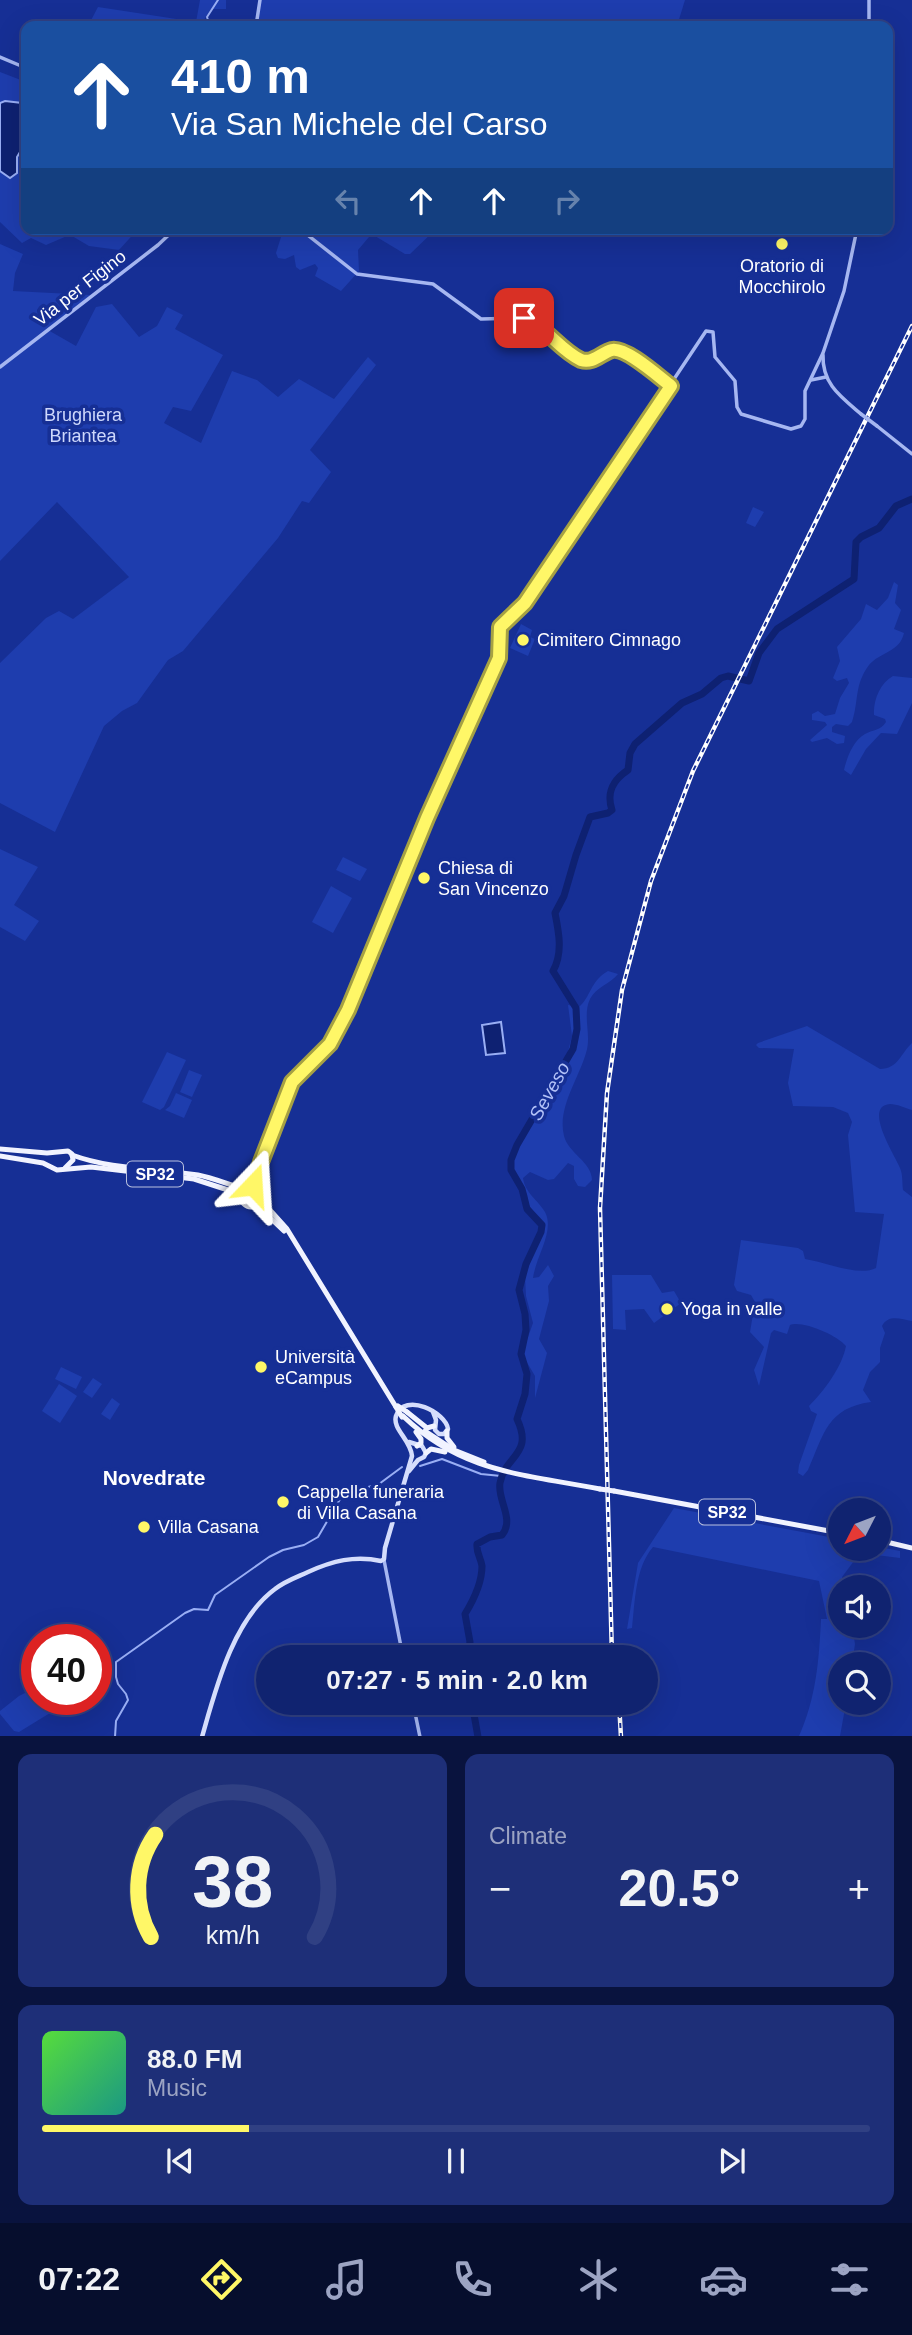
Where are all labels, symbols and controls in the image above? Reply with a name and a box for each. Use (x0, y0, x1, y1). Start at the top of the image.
icon: ahead (56, 49, 147, 140)
text: 410 m (171, 49, 310, 103)
text: Via San Michele del Carso (171, 106, 548, 142)
icon: left (329, 182, 367, 220)
icon: ahead (402, 182, 440, 220)
icon: ahead (475, 182, 513, 220)
icon: right (548, 182, 586, 220)
marker: Oratorio di Mocchirolo (774, 236, 790, 252)
street label: Via per Figino (30, 246, 130, 330)
place label: Oratorio di Mocchirolo (738, 256, 826, 297)
pin (494, 288, 554, 348)
icon: arrive (505, 299, 543, 337)
park label: Brughiera Briantea (44, 405, 123, 446)
place label: Cimitero Cimnago (537, 630, 681, 650)
marker: Cimitero Cimnago (515, 632, 531, 648)
place label: Chiesa di San Vincenzo (438, 858, 549, 899)
marker: Chiesa di San Vincenzo (416, 870, 432, 886)
water label: Seveso (525, 1058, 574, 1124)
position arrow (216, 1148, 290, 1222)
road number: SP32 (127, 1162, 183, 1186)
place label: Yoga in valle (681, 1299, 782, 1319)
marker: Yoga in valle (659, 1301, 675, 1317)
place label: Università eCampus (275, 1347, 356, 1388)
marker: Università eCampus (253, 1359, 269, 1375)
district label: Novedrate (103, 1466, 205, 1489)
place label: Cappella funeraria di Villa Casana (297, 1482, 445, 1523)
marker: Cappella funeraria di Villa Casana (275, 1494, 291, 1510)
north arrow (828, 1498, 891, 1561)
map controls (828, 1498, 891, 1715)
road number: SP32 (699, 1500, 755, 1524)
place label: Villa Casana (158, 1517, 260, 1537)
marker: Villa Casana (136, 1519, 152, 1535)
button: sound (828, 1575, 891, 1638)
speed limit sign: 40 (21, 1624, 112, 1715)
button: search (828, 1652, 891, 1715)
text: 07:27 · 5 min · 2.0 km (326, 1665, 588, 1695)
text: Climate (489, 1823, 567, 1849)
text: 38 (192, 1841, 273, 1922)
text: 20.5° (618, 1859, 741, 1917)
text: − (489, 1868, 511, 1910)
text: + (848, 1868, 870, 1910)
text: km/h (205, 1920, 260, 1948)
text: 88.0 FM (147, 2044, 242, 2074)
text: Music (147, 2075, 207, 2101)
icon: previous (161, 2142, 199, 2180)
icon: pause (437, 2142, 475, 2180)
icon: next (713, 2142, 751, 2180)
icon: directions (197, 2255, 246, 2304)
icon: music (322, 2255, 371, 2304)
icon: phone (448, 2255, 497, 2304)
icon: climate (574, 2255, 623, 2304)
icon: car (699, 2255, 748, 2304)
icon: filters (825, 2255, 874, 2304)
text: 07:22 (38, 2261, 120, 2297)

